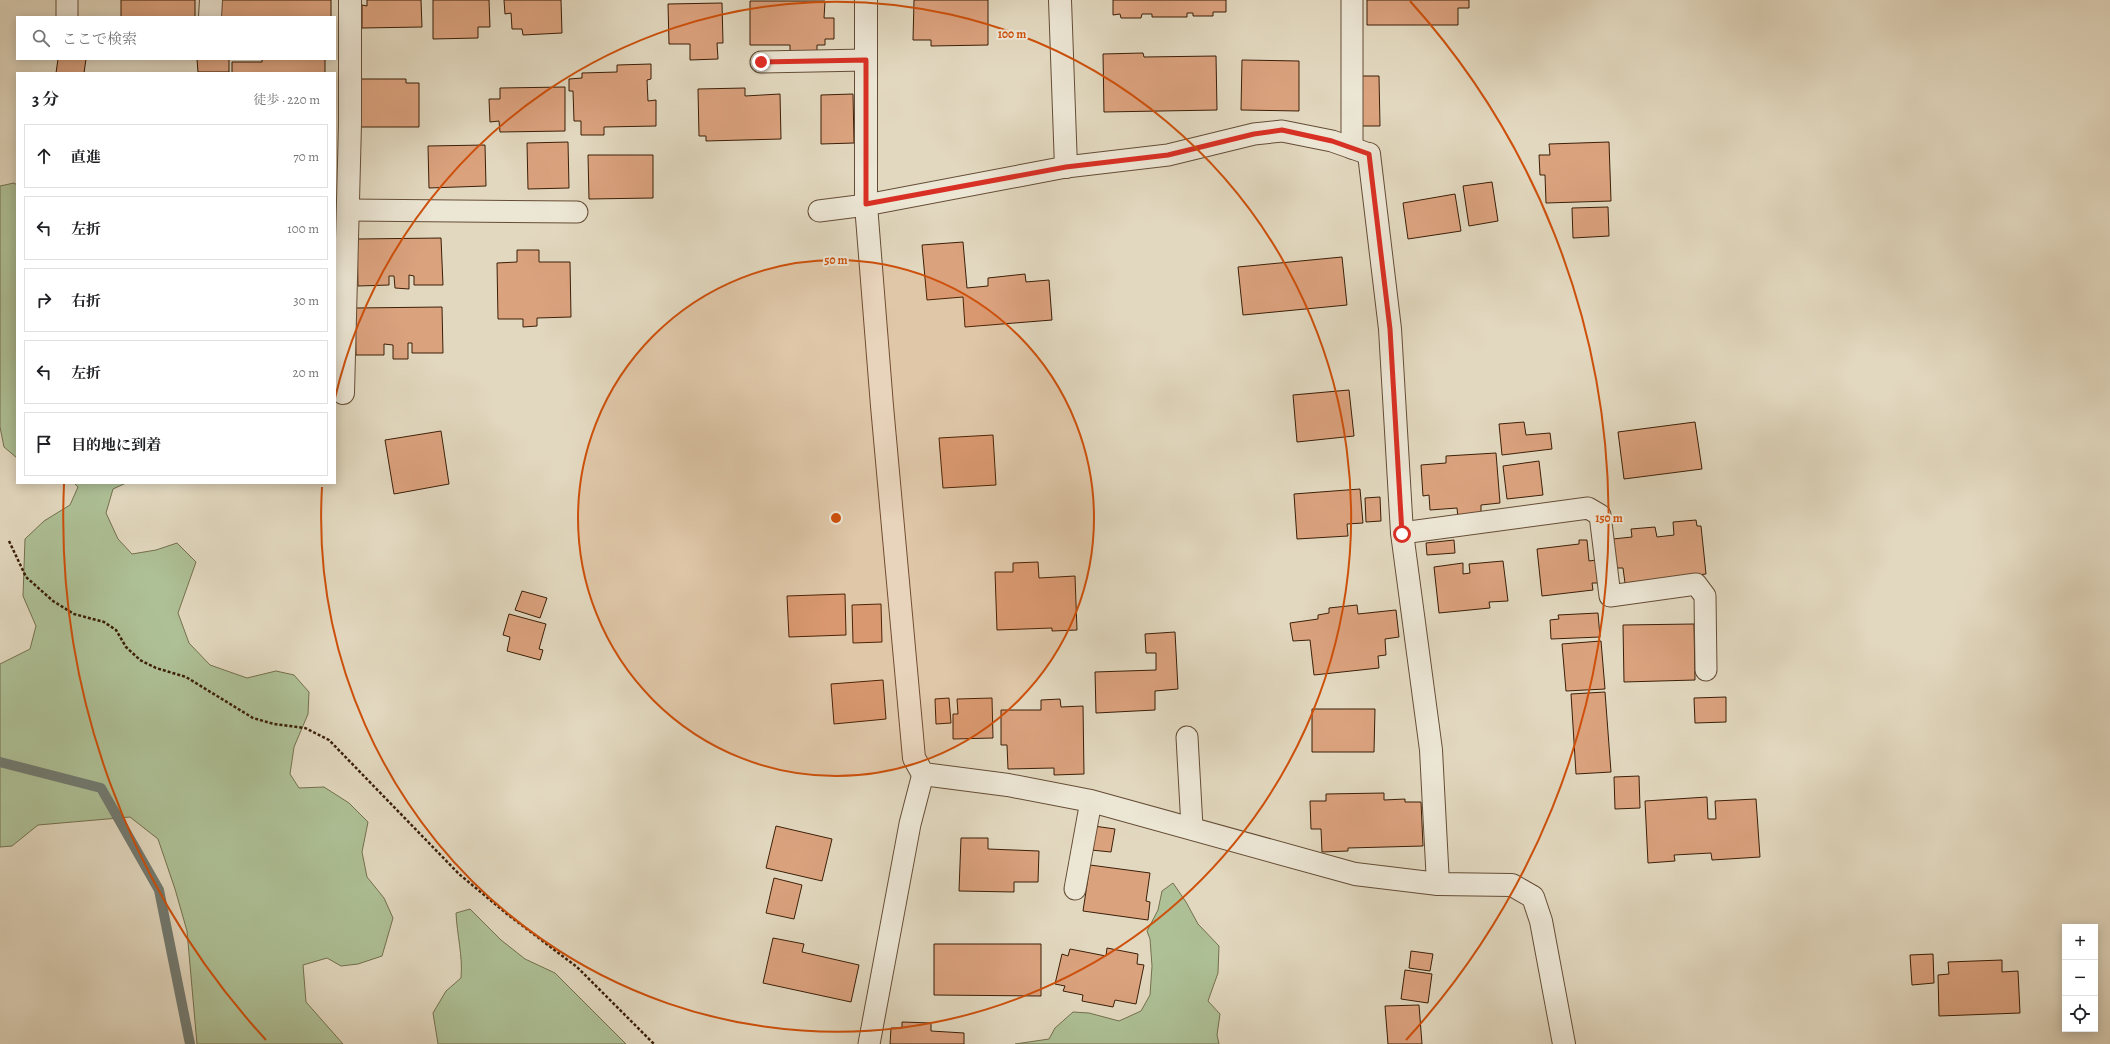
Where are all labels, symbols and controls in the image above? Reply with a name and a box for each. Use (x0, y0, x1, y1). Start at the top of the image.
search box (16, 16, 336, 60)
text: 100 m (998, 26, 1026, 42)
icon: search (30, 27, 52, 49)
text: ここで検索 (62, 29, 137, 49)
route end (752, 53, 770, 71)
text: 3 分 (32, 88, 59, 111)
text: 徒歩 · 220 m (254, 91, 320, 108)
icon: ahead (33, 145, 55, 167)
text: 直進 (71, 147, 101, 167)
text: 70 m (293, 148, 319, 165)
icon: left (33, 217, 55, 239)
text: 左折 (71, 219, 101, 239)
text: 100 m (287, 220, 319, 237)
text: 50 m (824, 252, 848, 268)
icon: right (33, 289, 55, 311)
text: 右折 (71, 291, 101, 311)
text: 30 m (293, 292, 319, 309)
icon: left (33, 361, 55, 383)
text: 左折 (71, 363, 101, 383)
text: 20 m (293, 364, 319, 381)
icon: arrive (33, 433, 55, 455)
text: 目的地に到着 (71, 435, 161, 455)
text: 150 m (1595, 510, 1623, 526)
centre of rings (829, 511, 843, 525)
route start (1393, 525, 1411, 543)
map controls (2062, 924, 2098, 1032)
button: + (2062, 924, 2098, 960)
button: − (2062, 960, 2098, 996)
button: locate (2062, 996, 2098, 1032)

